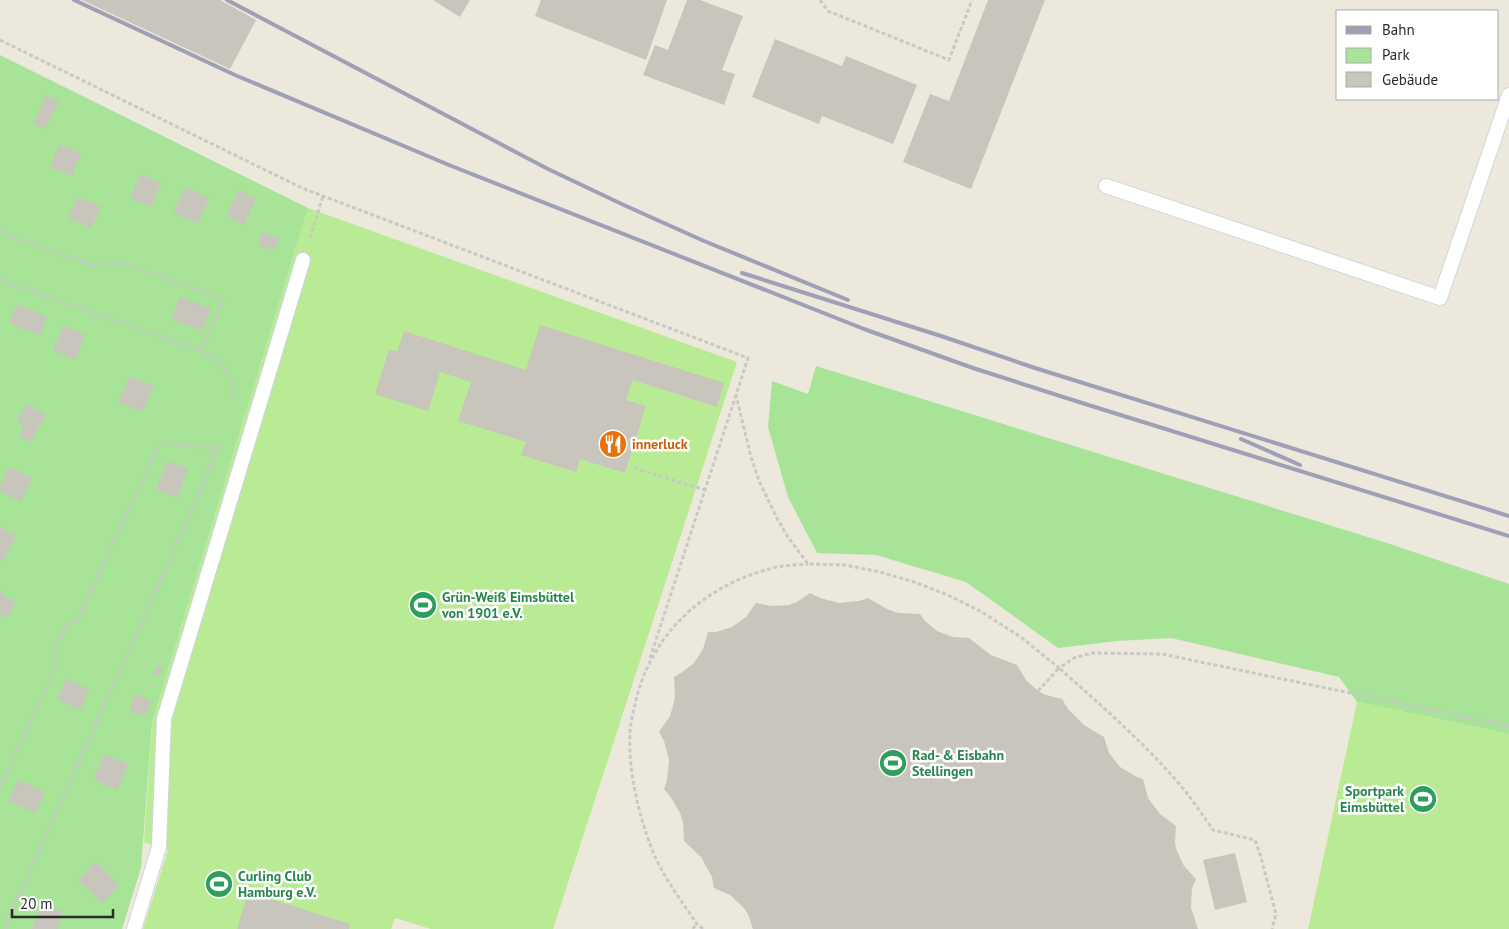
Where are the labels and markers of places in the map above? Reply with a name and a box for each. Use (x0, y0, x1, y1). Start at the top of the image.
restaurant icon: innerluck (598, 429, 628, 459)
place label: innerluck (632, 435, 688, 453)
place label: Grün-Weiß Eimsbüttel von 1901 e.V. (441, 588, 575, 622)
sports icon: Grün-Weiß Eimsbüttel von 1901 e.V. (408, 590, 438, 620)
place label: Rad- & Eisbahn Stellingen (912, 746, 1004, 780)
sports icon: Rad- & Eisbahn Stellingen (878, 748, 908, 778)
place label: Sportpark Eimsbüttel (1340, 782, 1405, 816)
sports icon: Sportpark Eimsbüttel (1408, 784, 1438, 814)
place label: Curling Club Hamburg e.V. (238, 867, 316, 901)
sports icon: Curling Club Hamburg e.V. (204, 869, 234, 899)

